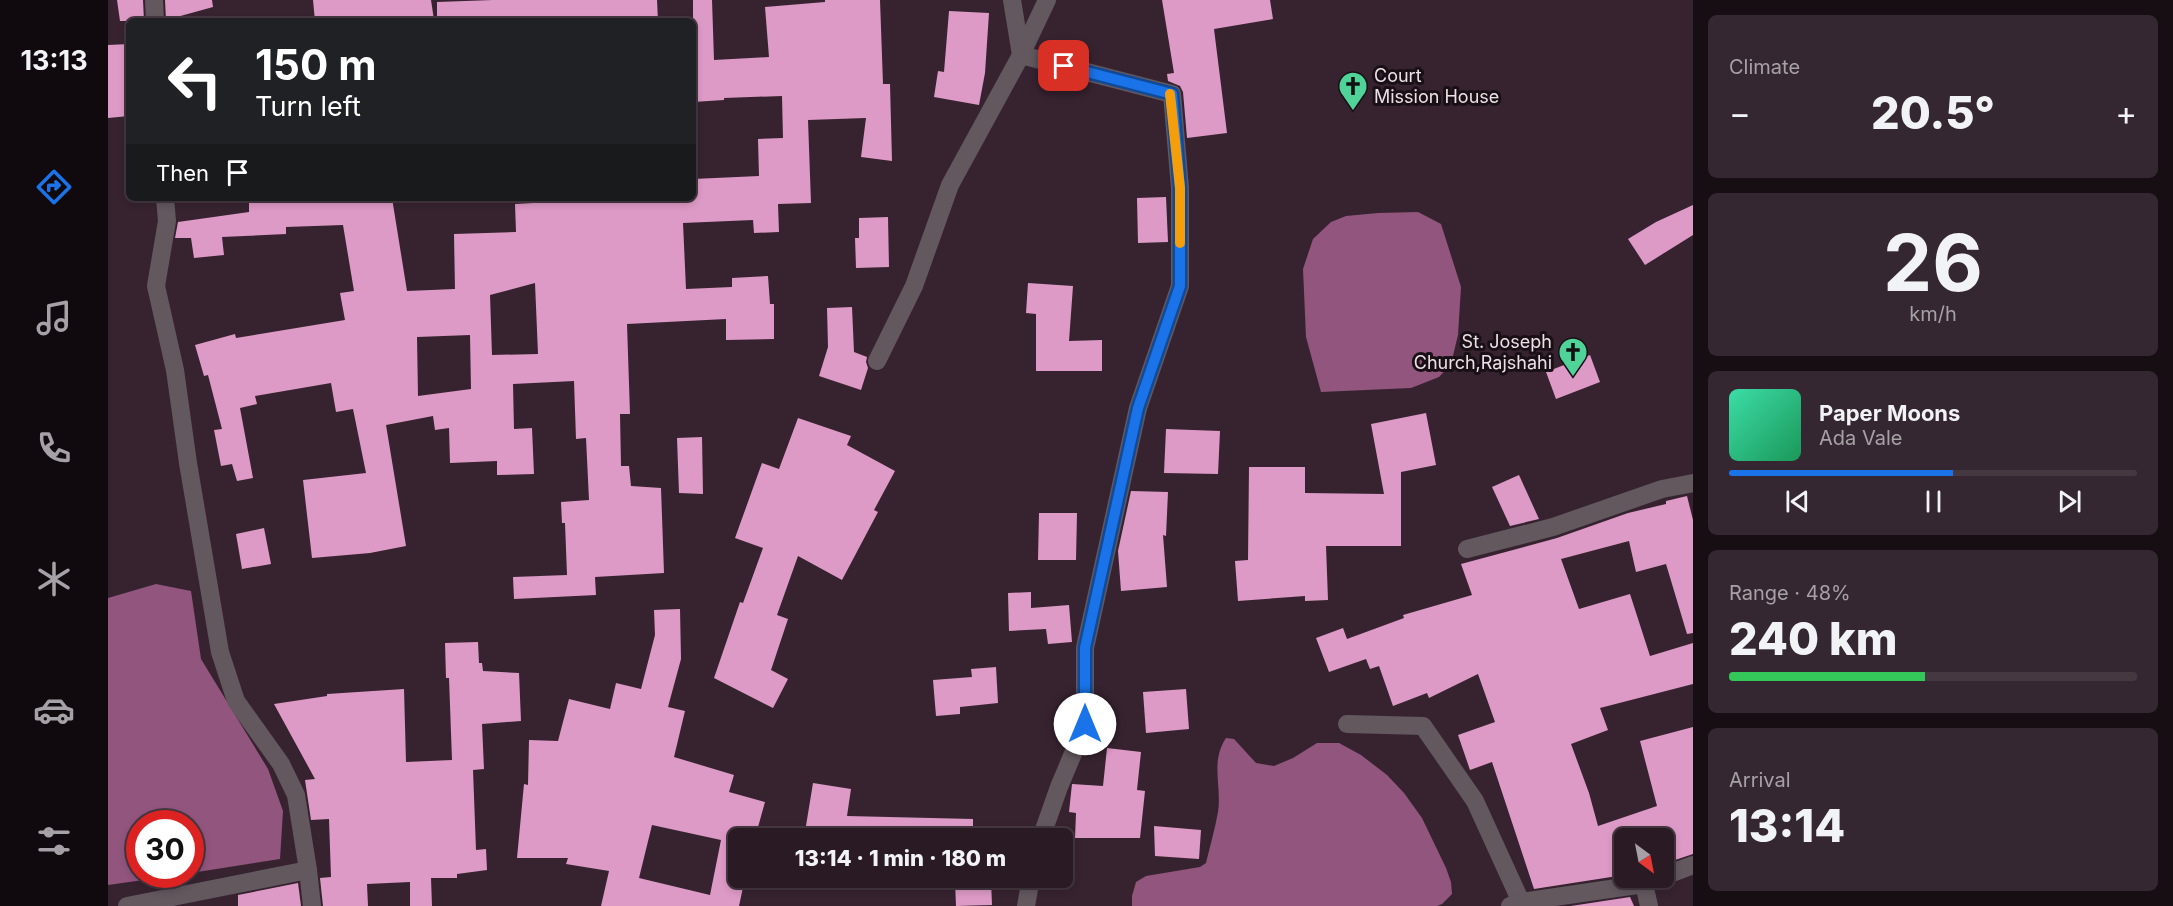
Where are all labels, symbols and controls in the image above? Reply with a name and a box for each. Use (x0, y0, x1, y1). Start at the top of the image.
text: 150 m (255, 39, 377, 90)
pin (1038, 40, 1089, 91)
icon: left (156, 42, 234, 120)
text: 13:13 (20, 44, 88, 77)
icon: arrive (1047, 49, 1080, 82)
text: Climate (1729, 55, 1800, 79)
place label: Court Mission House (1374, 65, 1499, 107)
church icon: Court Mission House (1337, 70, 1369, 112)
text: 20.5° (1871, 85, 1995, 140)
text: Turn left (255, 90, 361, 123)
text: − (1729, 93, 1751, 133)
text: + (2115, 93, 2137, 133)
icon: arrive (221, 156, 254, 189)
text: Then (156, 160, 209, 186)
icon: directions (33, 166, 75, 208)
text: 26 (1883, 215, 1983, 310)
icon: music (33, 297, 75, 339)
text: km/h (1909, 302, 1957, 326)
place label: St. Joseph Church,Rajshahi (1414, 331, 1552, 373)
church icon: St. Joseph Church,Rajshahi (1557, 336, 1589, 378)
text: Paper Moons (1819, 400, 1960, 426)
text: Ada Vale (1819, 426, 1902, 450)
icon: phone (33, 427, 75, 469)
icon: previous (1781, 485, 1814, 518)
icon: pause (1917, 485, 1950, 518)
icon: next (2053, 485, 2086, 518)
icon: climate (33, 558, 75, 600)
text: Range · 48% (1729, 581, 1851, 605)
text: 240 km (1729, 611, 1897, 666)
icon: car (33, 689, 75, 731)
position arrow (1053, 692, 1117, 756)
text: Arrival (1729, 768, 1791, 792)
text: 13:14 (1729, 798, 1845, 853)
speed limit sign: 30 (126, 810, 204, 888)
icon: filters (33, 820, 75, 862)
north arrow (1614, 828, 1674, 888)
map controls (1614, 828, 1674, 888)
text: 13:14 · 1 min · 180 m (795, 845, 1006, 871)

